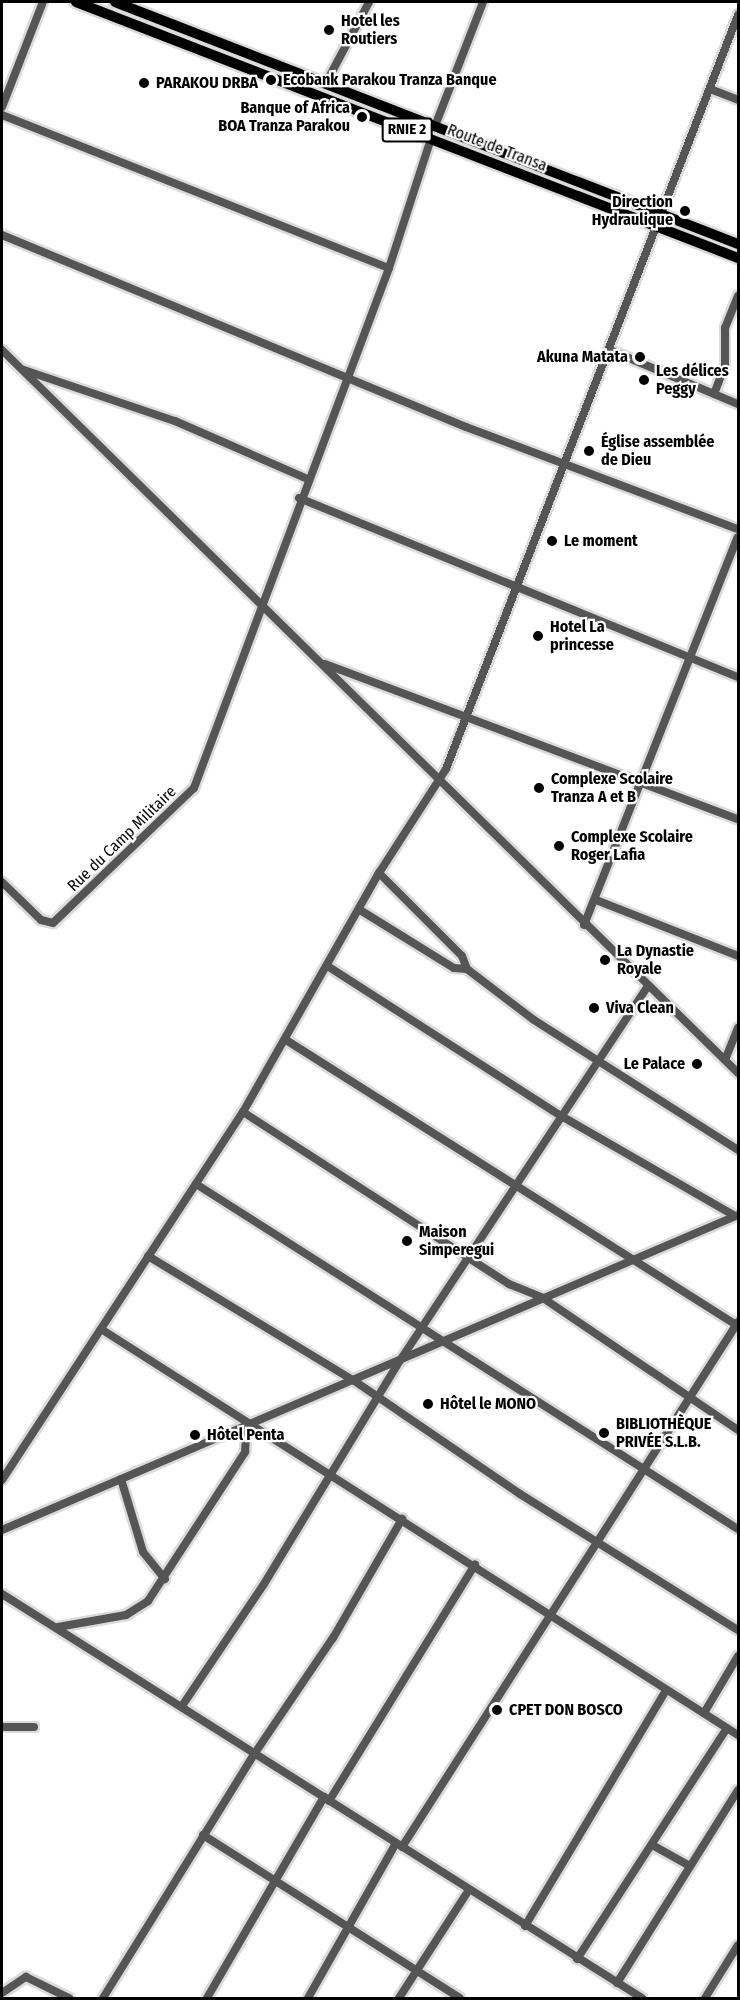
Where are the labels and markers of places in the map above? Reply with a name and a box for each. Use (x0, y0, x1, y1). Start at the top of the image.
place label: Hotel les Routiers (341, 11, 400, 49)
marker: Hotel les Routiers (322, 23, 336, 37)
place label: Ecobank Parakou Tranza Banque (283, 70, 497, 90)
place label: PARAKOU DRBA (156, 73, 258, 93)
marker: Ecobank Parakou Tranza Banque (264, 73, 278, 87)
marker: PARAKOU DRBA (137, 76, 151, 90)
place label: Banque of Africa BOA Tranza Parakou (218, 98, 350, 136)
marker: Banque of Africa BOA Tranza Parakou (355, 110, 369, 124)
place label: Direction Hydraulique (592, 192, 673, 230)
marker: Direction Hydraulique (678, 204, 692, 218)
place label: Akuna Matata (537, 347, 628, 367)
marker: Akuna Matata (633, 350, 647, 364)
place label: Les délices Peggy (656, 361, 729, 399)
marker: Les délices Peggy (637, 373, 651, 387)
place label: Église assemblée de Dieu (601, 432, 714, 470)
marker: Église assemblée de Dieu (582, 444, 596, 458)
place label: Le moment (564, 531, 638, 551)
marker: Le moment (545, 534, 559, 548)
place label: Hotel La princesse (550, 617, 614, 655)
marker: Hotel La princesse (531, 629, 545, 643)
place label: Complexe Scolaire Tranza A et B (551, 769, 673, 807)
marker: Complexe Scolaire Tranza A et B (532, 781, 546, 795)
place label: Complexe Scolaire Roger Lafia (571, 827, 693, 865)
marker: Complexe Scolaire Roger Lafia (552, 839, 566, 853)
place label: La Dynastie Royale (617, 941, 694, 979)
marker: La Dynastie Royale (598, 953, 612, 967)
place label: Viva Clean (606, 998, 674, 1018)
marker: Viva Clean (587, 1001, 601, 1015)
place label: Le Palace (624, 1054, 685, 1074)
marker: Le Palace (690, 1057, 704, 1071)
place label: Maison Simperegui (419, 1222, 494, 1260)
marker: Maison Simperegui (400, 1234, 414, 1248)
place label: Hôtel le MONO (440, 1394, 536, 1414)
marker: Hôtel le MONO (421, 1397, 435, 1411)
place label: BIBLIOTHÈQUE PRIVÉE S.L.B. (616, 1414, 711, 1452)
place label: Hôtel Penta (207, 1425, 284, 1445)
marker: BIBLIOTHÈQUE PRIVÉE S.L.B. (597, 1426, 611, 1440)
marker: Hôtel Penta (188, 1428, 202, 1442)
place label: CPET DON BOSCO (509, 1700, 623, 1720)
marker: CPET DON BOSCO (490, 1703, 504, 1717)

